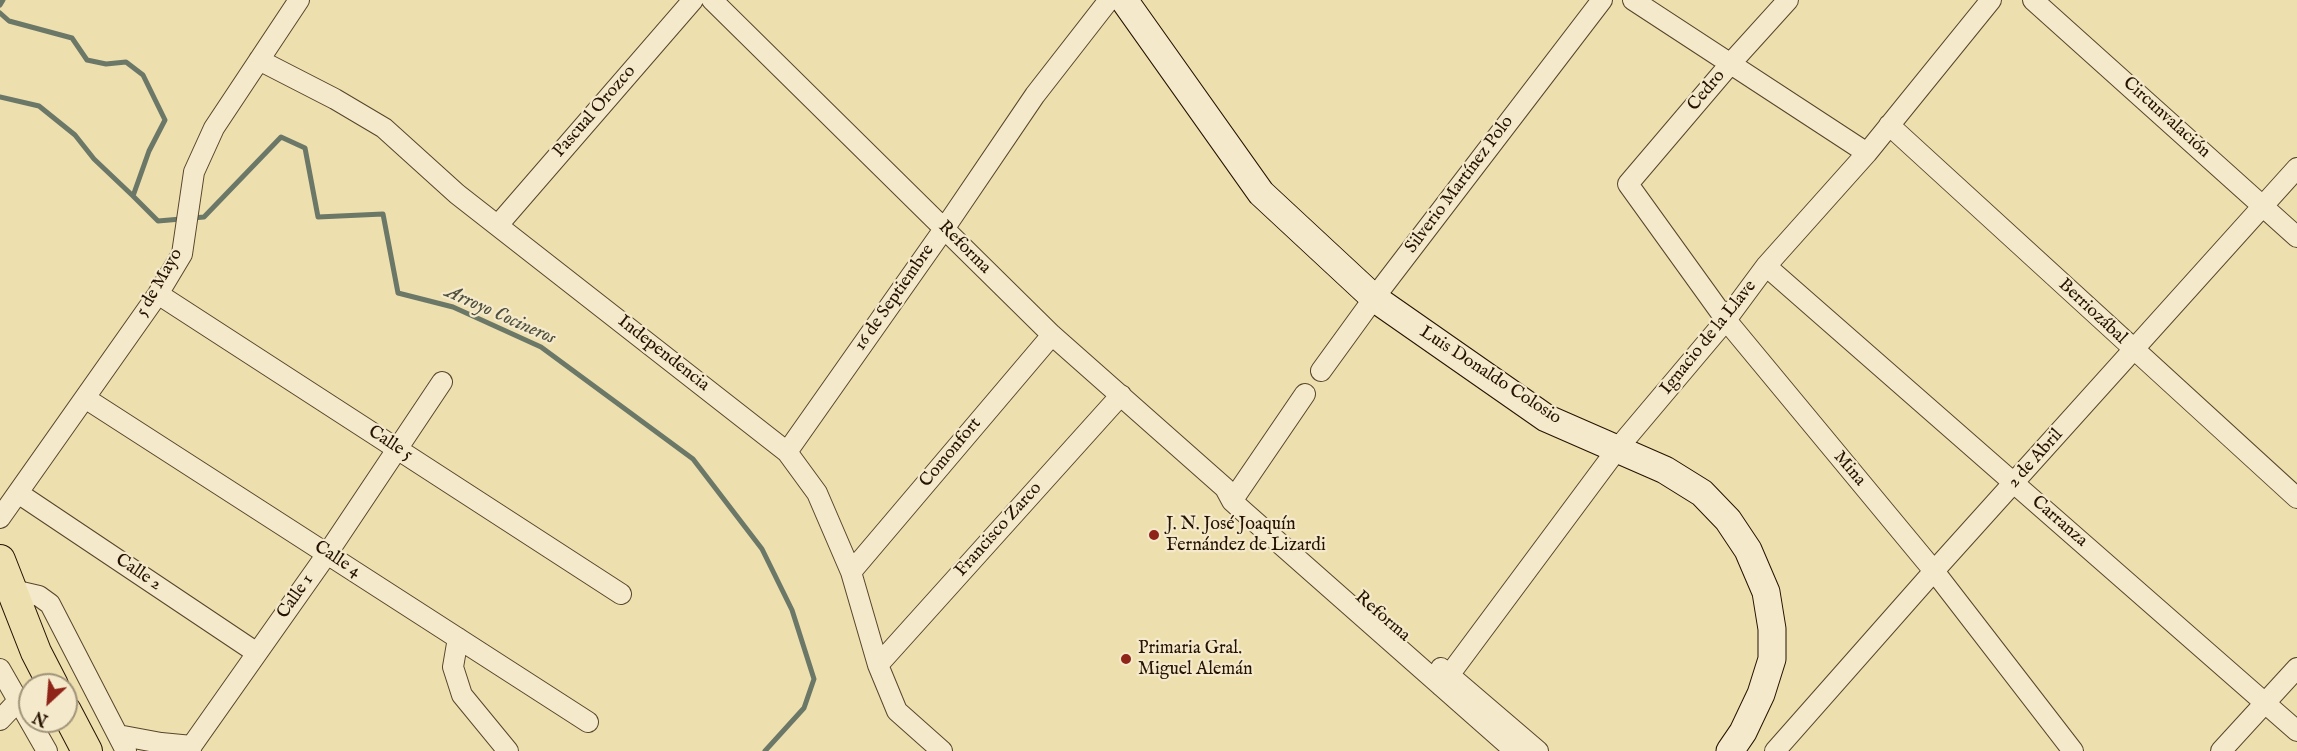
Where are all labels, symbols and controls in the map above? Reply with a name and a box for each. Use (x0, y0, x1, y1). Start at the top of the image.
street label: Pascual Orozco (549, 61, 641, 163)
street label: Cedro (1684, 66, 1730, 116)
street label: Circunvalación (2118, 73, 2214, 163)
street label: Silverio Martínez Polo (1401, 112, 1519, 258)
street label: Reforma (933, 217, 995, 279)
street label: 16 de Septiembre (850, 241, 940, 355)
street label: 5 de Mayo (132, 245, 188, 321)
street label: Berriozábal (2053, 275, 2131, 349)
street label: Ignacio de la Llave (1656, 276, 1762, 400)
water label: Arroyo Cocineros (441, 281, 559, 351)
street label: Independencia (613, 311, 713, 397)
street label: Luis Donaldo Colosio (1415, 322, 1565, 430)
street label: Comonfort (916, 414, 986, 492)
street label: Calle 5 (364, 422, 416, 466)
street label: 2 de Abril (2004, 425, 2068, 493)
street label: Mina (1828, 447, 1870, 491)
street label: Francisco Zarco (951, 478, 1047, 582)
street label: Carranza (2027, 492, 2091, 552)
place label: J. N. José Joaquín Fernández de Lizardi (1166, 514, 1326, 556)
marker: J. N. José Joaquín Fernández de Lizardi (1147, 528, 1161, 542)
street label: Calle 4 (310, 537, 364, 583)
street label: Calle 2 (111, 550, 165, 596)
street label: Calle 1 (273, 571, 319, 623)
street label: Reforma (1350, 587, 1414, 647)
place label: Primaria Gral. Miguel Alemán (1138, 638, 1253, 680)
marker: Primaria Gral. Miguel Alemán (1119, 652, 1133, 666)
north arrow (18, 673, 78, 733)
text: N (30, 705, 52, 729)

